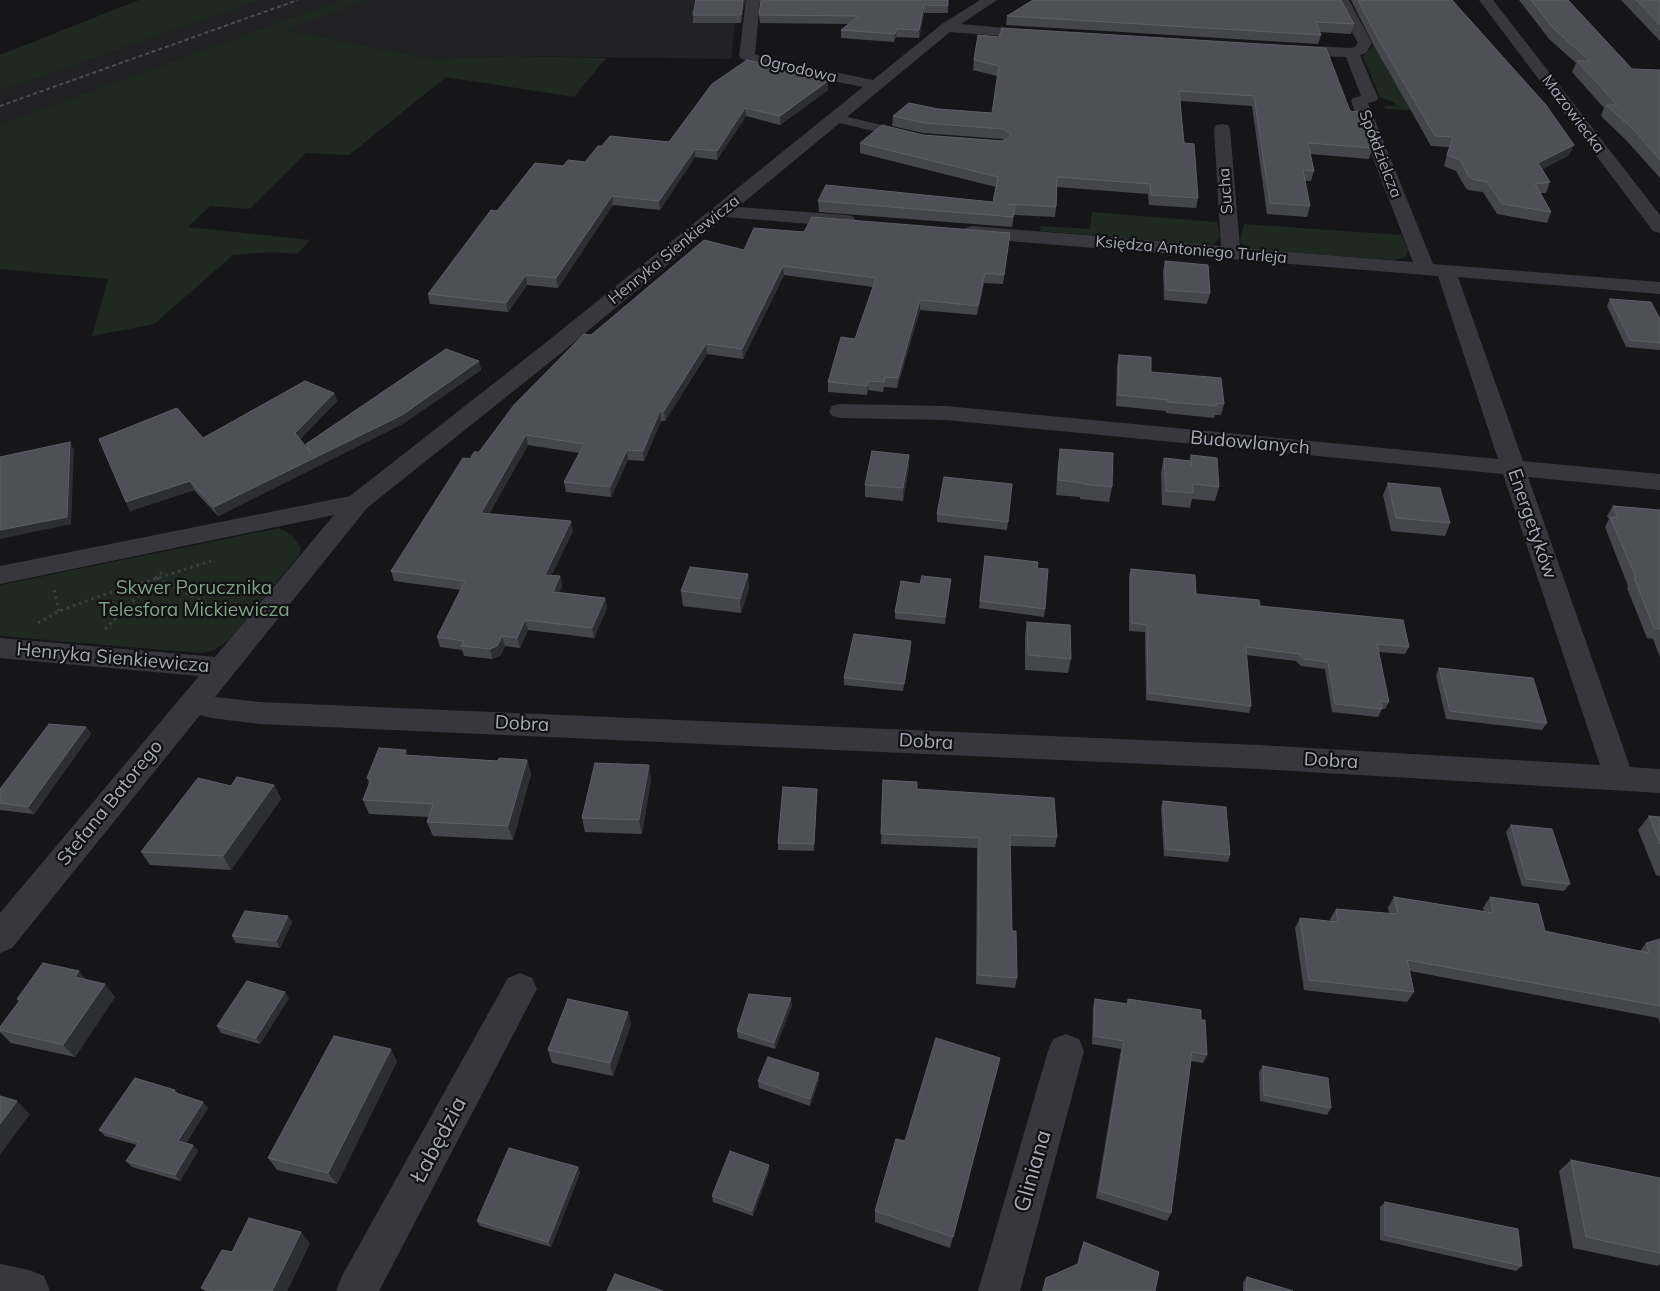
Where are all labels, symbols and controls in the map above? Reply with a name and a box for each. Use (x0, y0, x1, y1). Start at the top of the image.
street label: Ogrodowa (757, 51, 839, 87)
street label: Mazowiecka (1537, 71, 1609, 157)
street label: Spółdzielcza (1354, 107, 1406, 201)
street label: Sucha (1215, 167, 1237, 215)
street label: Henryka Sienkiewicza (605, 191, 743, 309)
street label: Księdza Antoniego Turleja (1094, 232, 1288, 268)
street label: Budowlanych (1189, 426, 1311, 460)
street label: Energetyków (1503, 466, 1561, 582)
park label: Skwer Porucznika Telesfora Mickiewicza (98, 577, 290, 621)
street label: Henryka Sienkiewicza (16, 638, 210, 678)
street label: Dobra (494, 711, 550, 737)
street label: Dobra (898, 729, 954, 755)
street label: Stefana Batorego (52, 736, 168, 870)
street label: Dobra (1303, 748, 1359, 774)
street label: Łabędzia (405, 1093, 473, 1187)
street label: Gliniana (1009, 1127, 1057, 1215)

